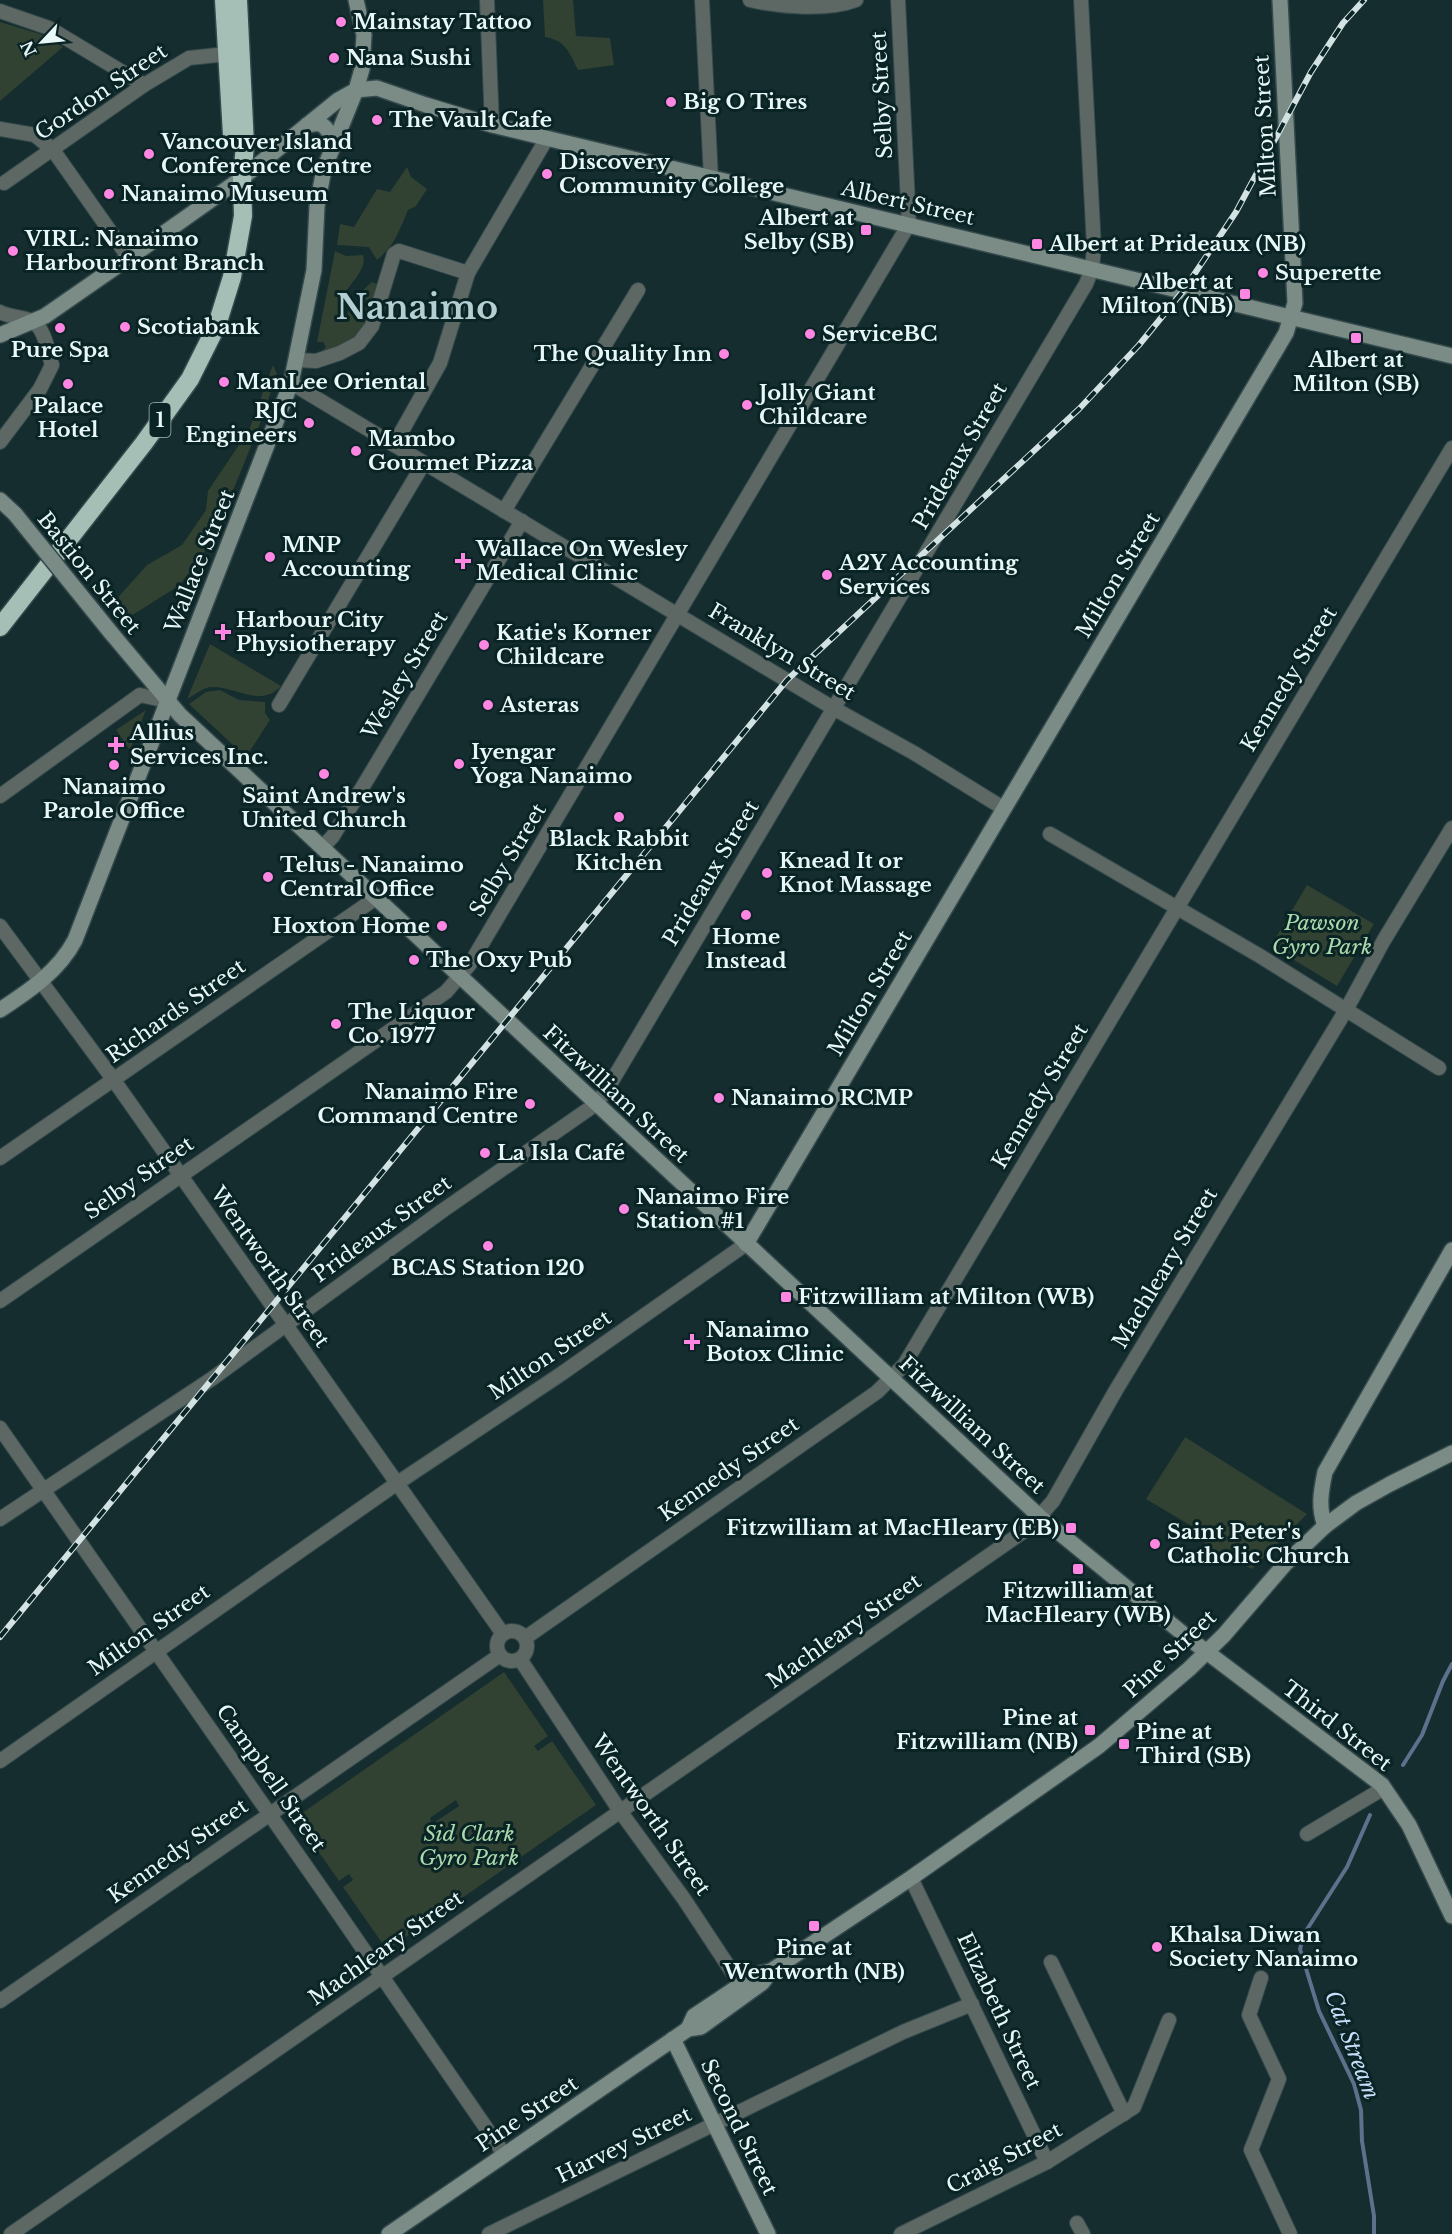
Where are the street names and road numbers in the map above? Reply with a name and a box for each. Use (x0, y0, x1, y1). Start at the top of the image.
street label: Selby Street (866, 30, 898, 159)
street label: Gordon Street (30, 38, 172, 146)
street label: Milton Street (1248, 54, 1282, 198)
street label: Albert Street (838, 175, 977, 231)
street label: Prideaux Street (907, 378, 1013, 534)
road number: 1 (150, 403, 170, 437)
street label: Wallace Street (159, 485, 241, 637)
street label: Bastion Street (32, 507, 146, 639)
street label: Milton Street (1070, 507, 1166, 643)
street label: Franklyn Street (704, 598, 860, 706)
street label: Kennedy Street (1235, 602, 1343, 756)
street label: Wesley Street (356, 606, 454, 745)
street label: Prideaux Street (657, 795, 765, 951)
street label: Selby Street (464, 799, 552, 921)
street label: Milton Street (822, 925, 918, 1061)
street label: Richards Street (101, 953, 251, 1069)
street label: Kennedy Street (986, 1019, 1094, 1173)
street label: Fitzwilliam Street (538, 1020, 694, 1168)
street label: Selby Street (79, 1131, 199, 1225)
street label: Prideaux Street (308, 1170, 457, 1288)
street label: Wentworth Street (204, 1181, 335, 1352)
street label: Machleary Street (1107, 1183, 1223, 1353)
street label: Milton Street (484, 1304, 616, 1406)
street label: Fitzwilliam Street (894, 1351, 1050, 1499)
street label: Kennedy Street (654, 1411, 804, 1527)
street label: Machleary Street (762, 1568, 926, 1694)
street label: Milton Street (83, 1579, 215, 1681)
street label: Pine Street (1118, 1604, 1222, 1704)
street label: Third Street (1277, 1675, 1397, 1777)
street label: Campbell Street (210, 1699, 332, 1857)
street label: Wentworth Street (585, 1729, 716, 1900)
street label: Kennedy Street (103, 1793, 253, 1909)
street label: Machleary Street (304, 1885, 468, 2011)
street label: Elizabeth Street (951, 1929, 1047, 2094)
street label: Second Street (695, 2055, 783, 2199)
street label: Pine Street (471, 2070, 583, 2158)
street label: Harvey Street (552, 2101, 696, 2189)
street label: Craig Street (942, 2117, 1066, 2199)

